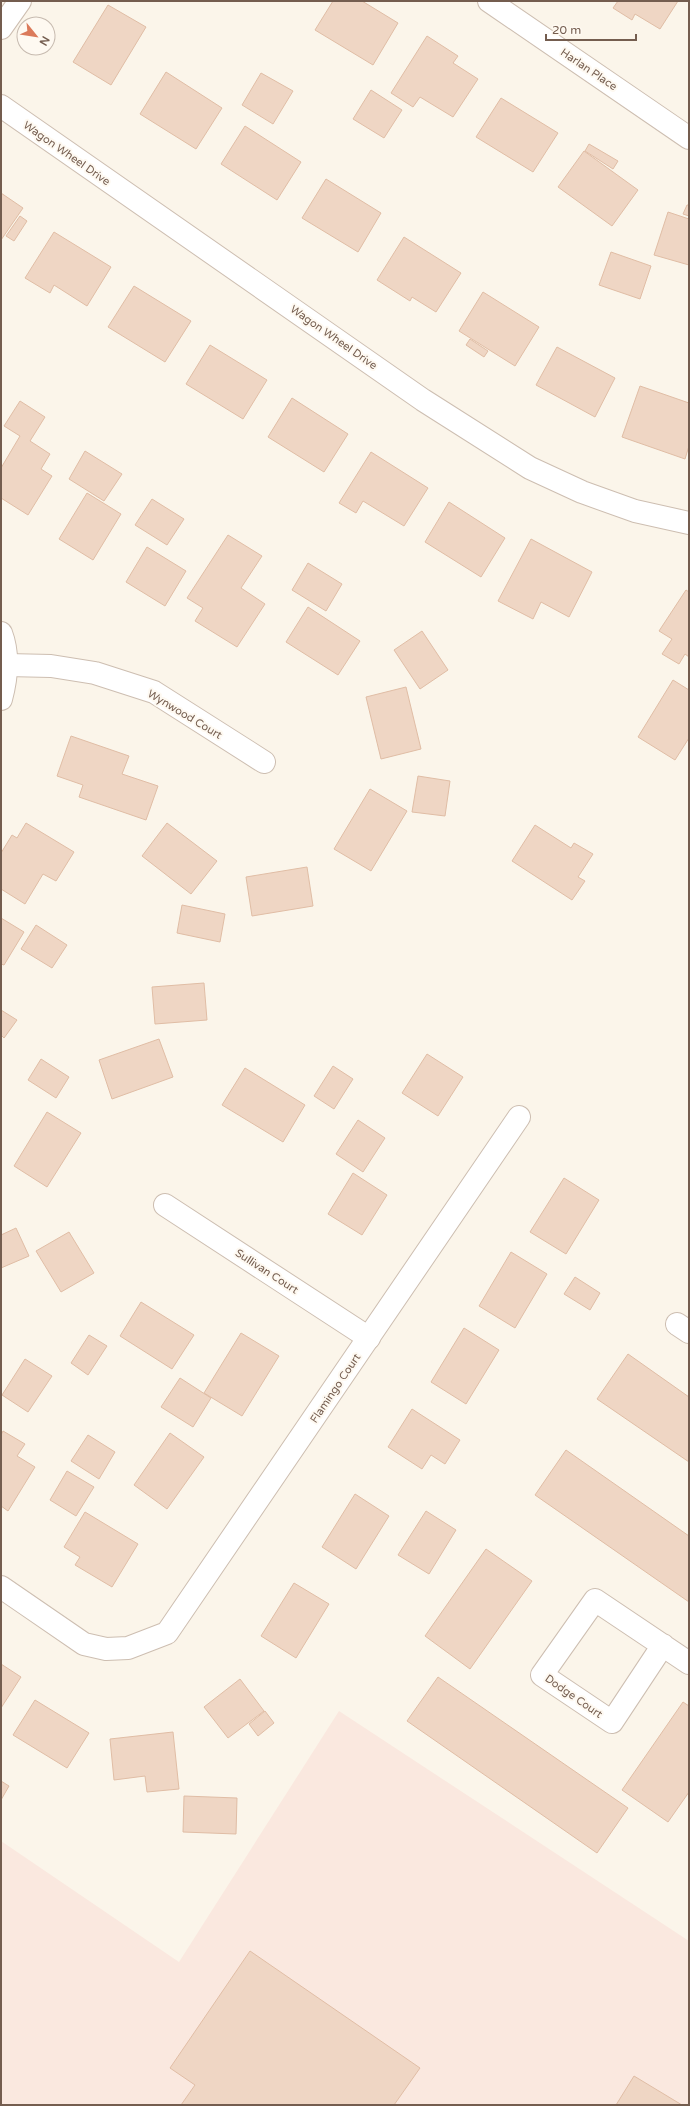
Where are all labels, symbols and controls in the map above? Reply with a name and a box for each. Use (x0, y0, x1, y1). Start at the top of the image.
north arrow (16, 16, 56, 56)
scale bar (546, 16, 636, 42)
text: 20 m (552, 23, 581, 37)
text: N (36, 34, 52, 48)
street label: Harlan Place (558, 46, 619, 93)
street label: Wagon Wheel Drive (21, 119, 113, 188)
street label: Wagon Wheel Drive (288, 303, 380, 372)
street label: Wynwood Court (145, 687, 224, 742)
street label: Sullivan Court (233, 1246, 301, 1297)
street label: Flamingo Court (307, 1351, 363, 1425)
street label: Dodge Court (543, 1672, 605, 1721)

